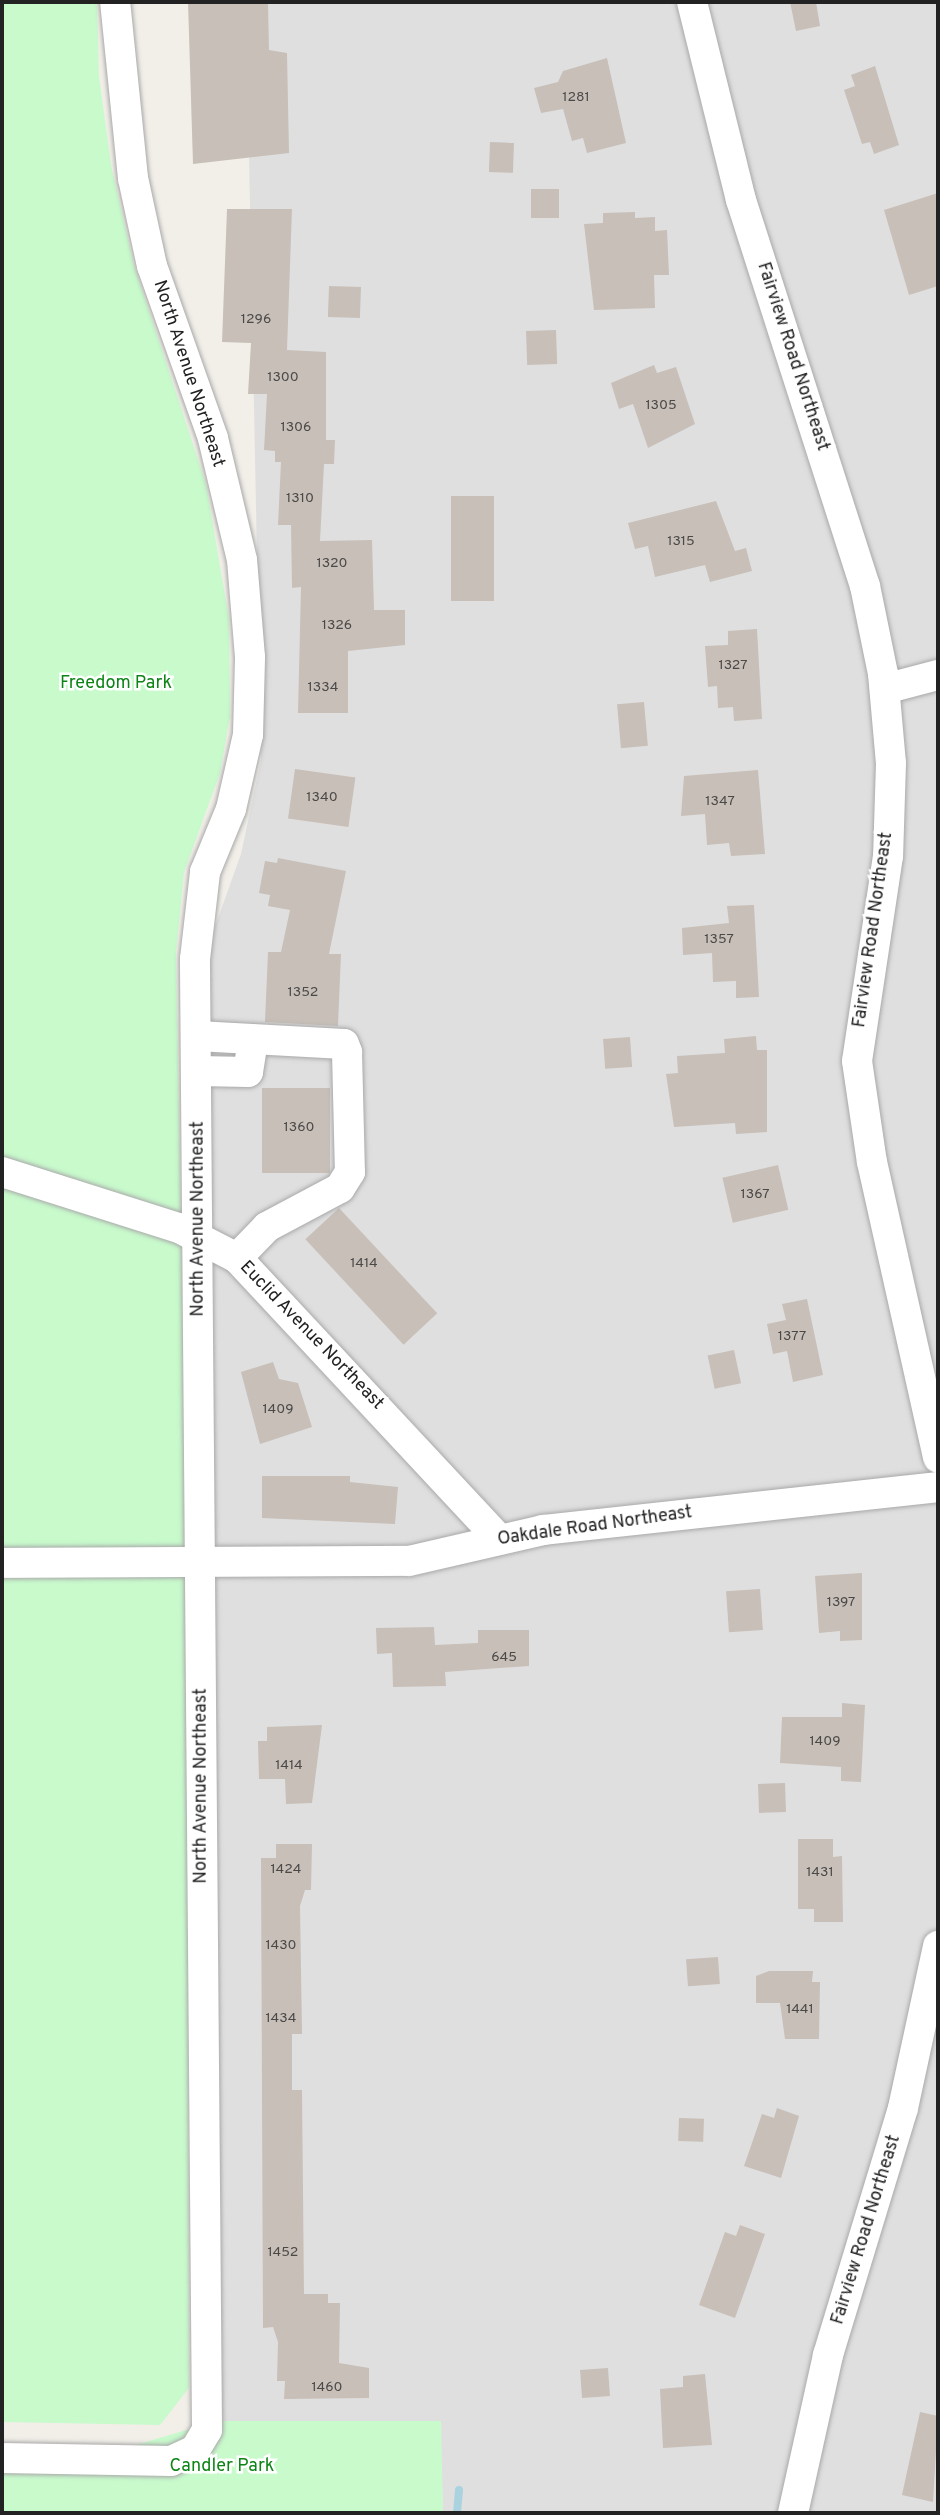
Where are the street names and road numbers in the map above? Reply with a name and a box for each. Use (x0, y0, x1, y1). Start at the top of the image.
street label: Fairview Road Northeast (751, 260, 833, 454)
street label: North Avenue Northeast (147, 277, 229, 471)
street label: Fairview Road Northeast (850, 831, 898, 1029)
street label: North Avenue Northeast (188, 1121, 210, 1317)
street label: Euclid Avenue Northeast (234, 1257, 388, 1415)
street label: Oakdale Road Northeast (496, 1503, 694, 1551)
street label: North Avenue Northeast (191, 1688, 213, 1884)
street label: Fairview Road Northeast (828, 2133, 906, 2327)

